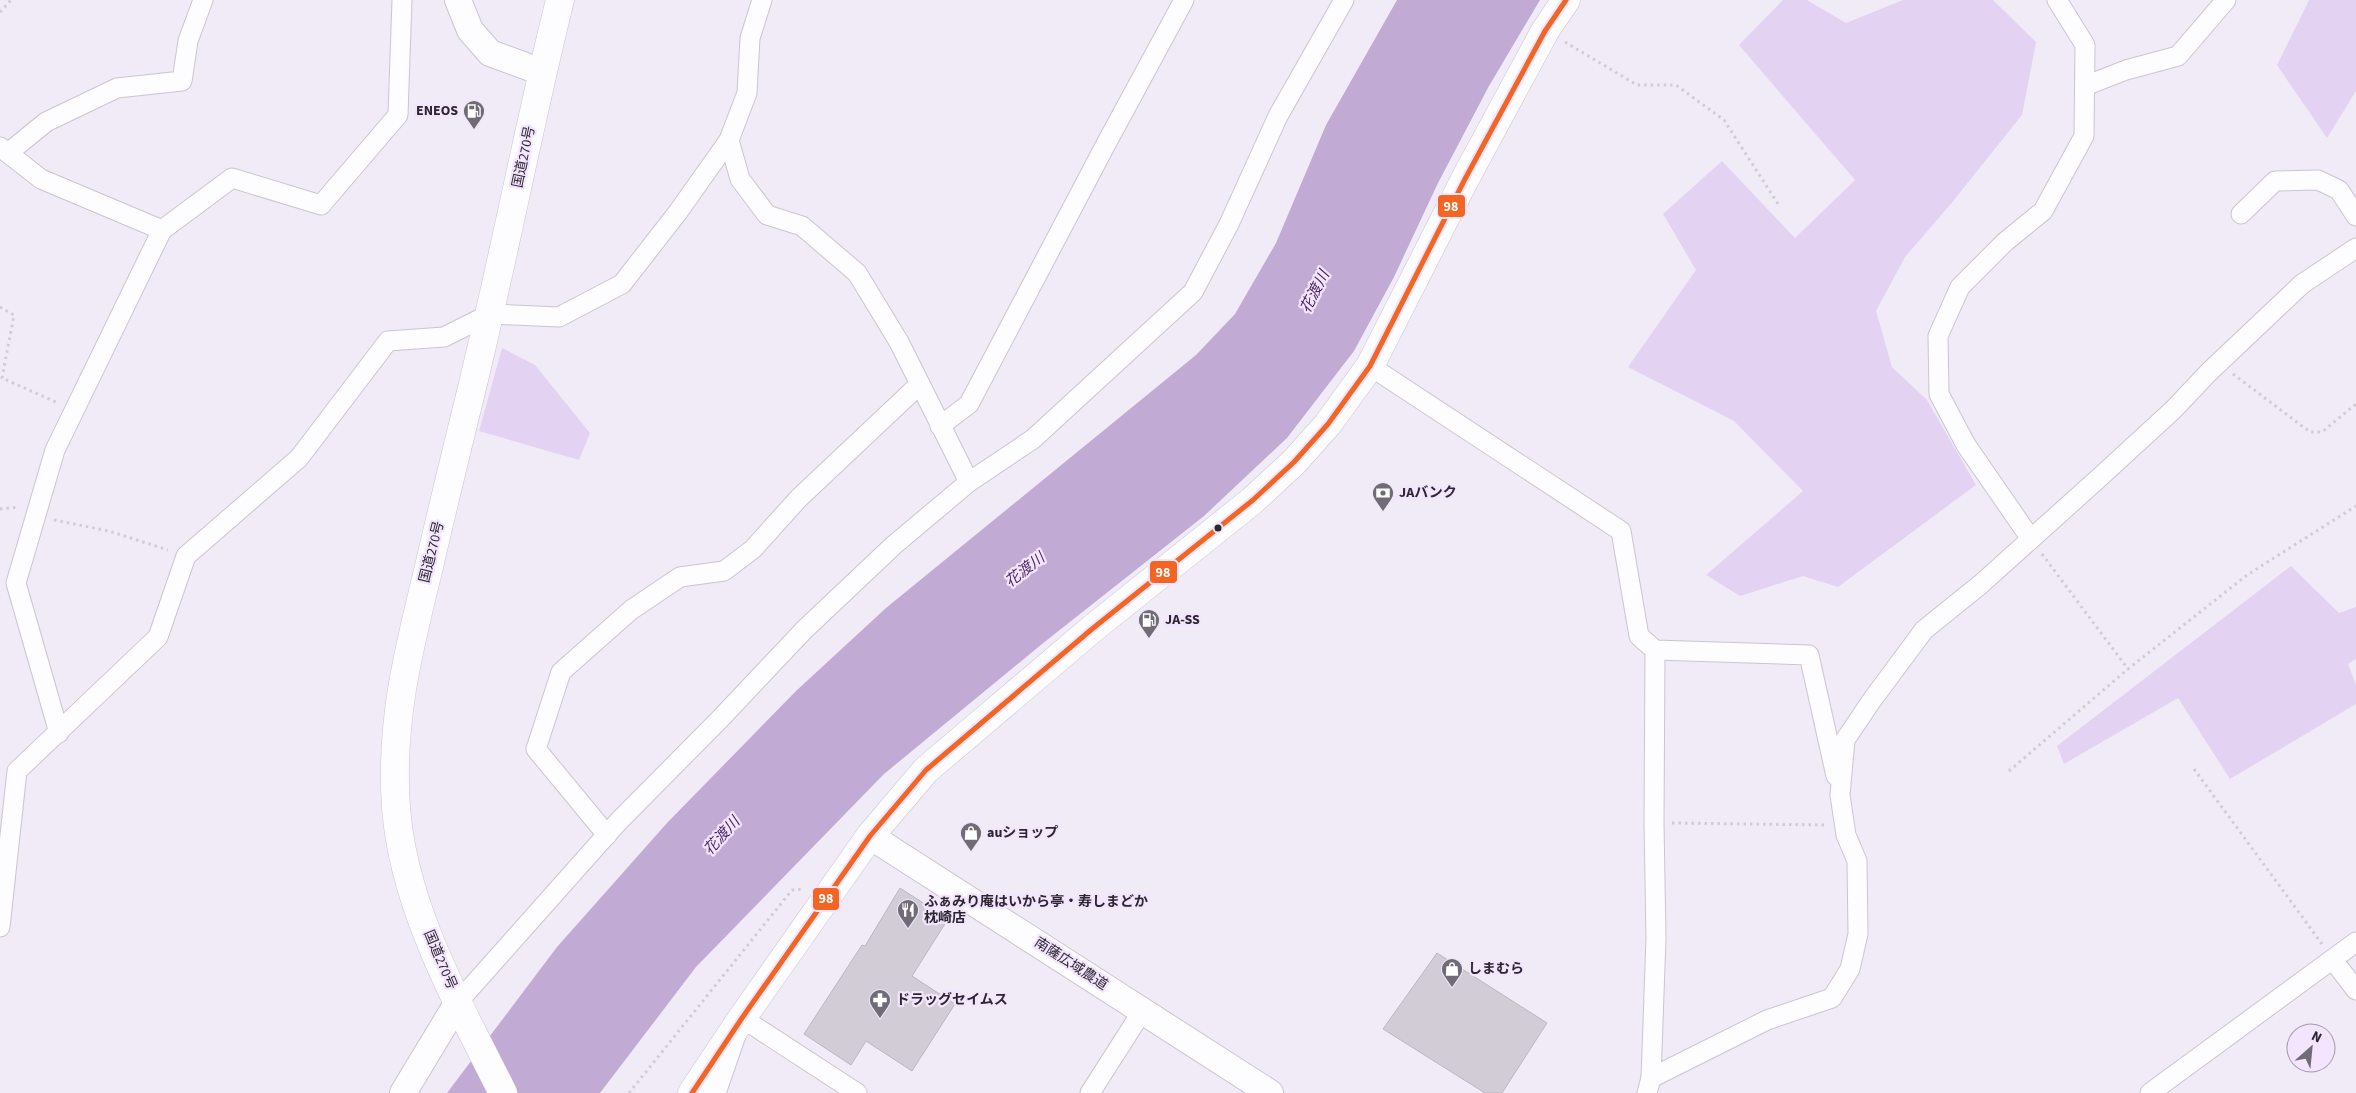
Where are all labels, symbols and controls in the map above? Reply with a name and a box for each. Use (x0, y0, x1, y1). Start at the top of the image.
fuel station icon: ENEOS (462, 99, 486, 130)
place label: ENEOS (416, 101, 458, 121)
street label: 国道270号 (508, 124, 540, 190)
line badge: 98 (1437, 194, 1466, 218)
text: 98 (1444, 197, 1458, 217)
water label: 花渡川 (1295, 265, 1335, 317)
bank icon: JAバンク (1371, 481, 1395, 512)
place label: JAバンク (1399, 483, 1457, 503)
street label: 国道270号 (415, 519, 449, 585)
unlabelled marker (1213, 523, 1223, 533)
water label: 花渡川 (1001, 547, 1051, 592)
line badge: 98 (1149, 560, 1178, 584)
text: 98 (1156, 563, 1170, 583)
fuel station icon: JA-SS (1137, 608, 1161, 639)
place label: JA-SS (1165, 610, 1200, 630)
water label: 花渡川 (699, 811, 746, 860)
shop icon: auショップ (959, 821, 983, 852)
place label: auショップ (987, 823, 1058, 843)
line badge: 98 (812, 887, 840, 911)
text: 98 (819, 889, 833, 909)
place label: ふぁみり庵はいから亭・寿しまどか 枕崎店 (924, 892, 1148, 928)
restaurant icon: ふぁみり庵はいから亭・寿しまどか 枕崎店 (896, 898, 920, 929)
street label: 国道270号 (419, 927, 461, 993)
street label: 南薩広域農道 (1030, 933, 1112, 995)
shop icon: しまむら (1440, 957, 1464, 988)
place label: しまむら (1468, 959, 1524, 979)
pharmacy icon: ドラッグセイムス (868, 988, 892, 1019)
place label: ドラッグセイムス (896, 990, 1008, 1010)
north arrow (2286, 1023, 2336, 1073)
text: N (2308, 1026, 2325, 1048)

